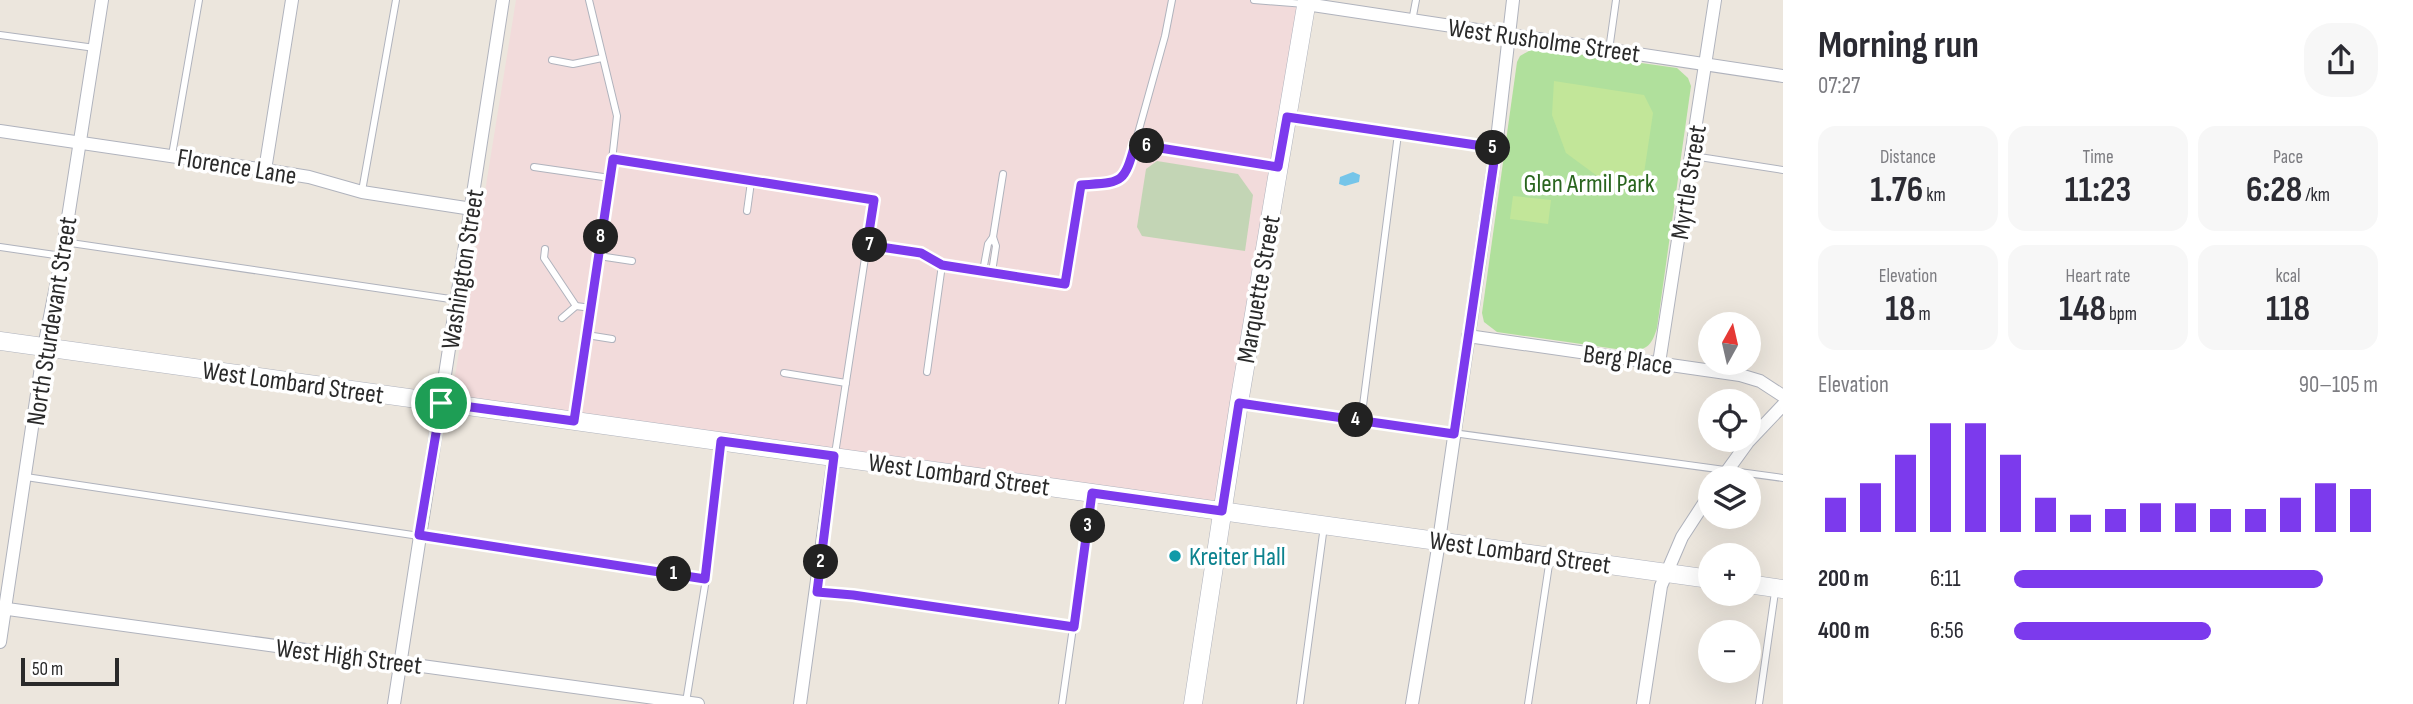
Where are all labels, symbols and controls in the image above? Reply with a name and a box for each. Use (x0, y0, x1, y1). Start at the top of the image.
street label: West Rusholme Street (1446, 13, 1642, 70)
text: Morning run (1818, 23, 1979, 68)
button: share (2304, 23, 2378, 97)
text: 07:27 (1818, 72, 1860, 100)
street label: Myrtle Street (1665, 123, 1714, 242)
pin: 6 (1130, 128, 1164, 164)
pin: 5 (1476, 130, 1510, 166)
text: 6 (1142, 134, 1151, 157)
text: 5 (1488, 136, 1497, 159)
street label: Florence Lane (175, 143, 299, 192)
text: Distance (1880, 146, 1936, 169)
text: Time (2082, 146, 2114, 169)
text: Pace (2273, 146, 2303, 169)
park label: Glen Armil Park (1523, 169, 1655, 200)
text: 1.76 (1870, 169, 1923, 212)
text: 11:23 (2065, 169, 2131, 212)
text: 6:28 (2246, 169, 2302, 212)
text: km (1923, 184, 1946, 207)
text: /km (2302, 184, 2330, 207)
street label: Washington Street (436, 187, 491, 351)
street label: Marquette Street (1231, 213, 1288, 366)
street label: North Sturdevant Street (21, 215, 84, 428)
pin: 8 (584, 219, 618, 254)
text: 8 (596, 225, 605, 248)
pin: 7 (852, 228, 888, 262)
text: 7 (865, 233, 874, 256)
text: Elevation (1879, 265, 1937, 288)
text: Heart rate (2066, 265, 2130, 288)
text: kcal (2275, 265, 2301, 288)
text: 18 (1885, 288, 1916, 331)
text: 148 (2059, 288, 2106, 331)
text: 118 (2266, 288, 2310, 331)
text: m (1916, 303, 1931, 326)
text: bpm (2106, 303, 2137, 326)
north arrow (1698, 312, 1760, 374)
map controls (1698, 312, 1761, 683)
street label: Berg Place (1581, 339, 1674, 382)
street label: West Lombard Street (200, 355, 386, 412)
text: Elevation (1818, 371, 1889, 399)
text: 90–105 m (2299, 371, 2378, 399)
pin (411, 373, 471, 433)
icon: arrive (422, 384, 460, 422)
button: locate (1698, 389, 1761, 452)
pin: 4 (1338, 402, 1374, 438)
text: 4 (1351, 408, 1360, 431)
street label: West Lombard Street (866, 447, 1052, 504)
button: layers (1698, 466, 1761, 529)
pin: 3 (1070, 508, 1106, 544)
text: 3 (1083, 514, 1092, 537)
street label: West Lombard Street (1427, 525, 1613, 582)
place label: Kreiter Hall (1189, 542, 1286, 573)
button: + (1698, 543, 1761, 606)
pin: 2 (804, 544, 838, 580)
marker: Kreiter Hall (1167, 548, 1183, 564)
text: 2 (816, 550, 825, 573)
pin: 1 (656, 556, 692, 592)
text: 1 (670, 562, 677, 585)
text: 200 m (1818, 565, 1869, 593)
text: 6:11 (1930, 565, 1961, 593)
text: 400 m (1818, 617, 1869, 645)
text: 6:56 (1930, 617, 1964, 645)
button: − (1698, 620, 1761, 683)
street label: West High Street (274, 633, 424, 682)
scale bar (21, 655, 119, 687)
text: 50 m (32, 658, 63, 681)

